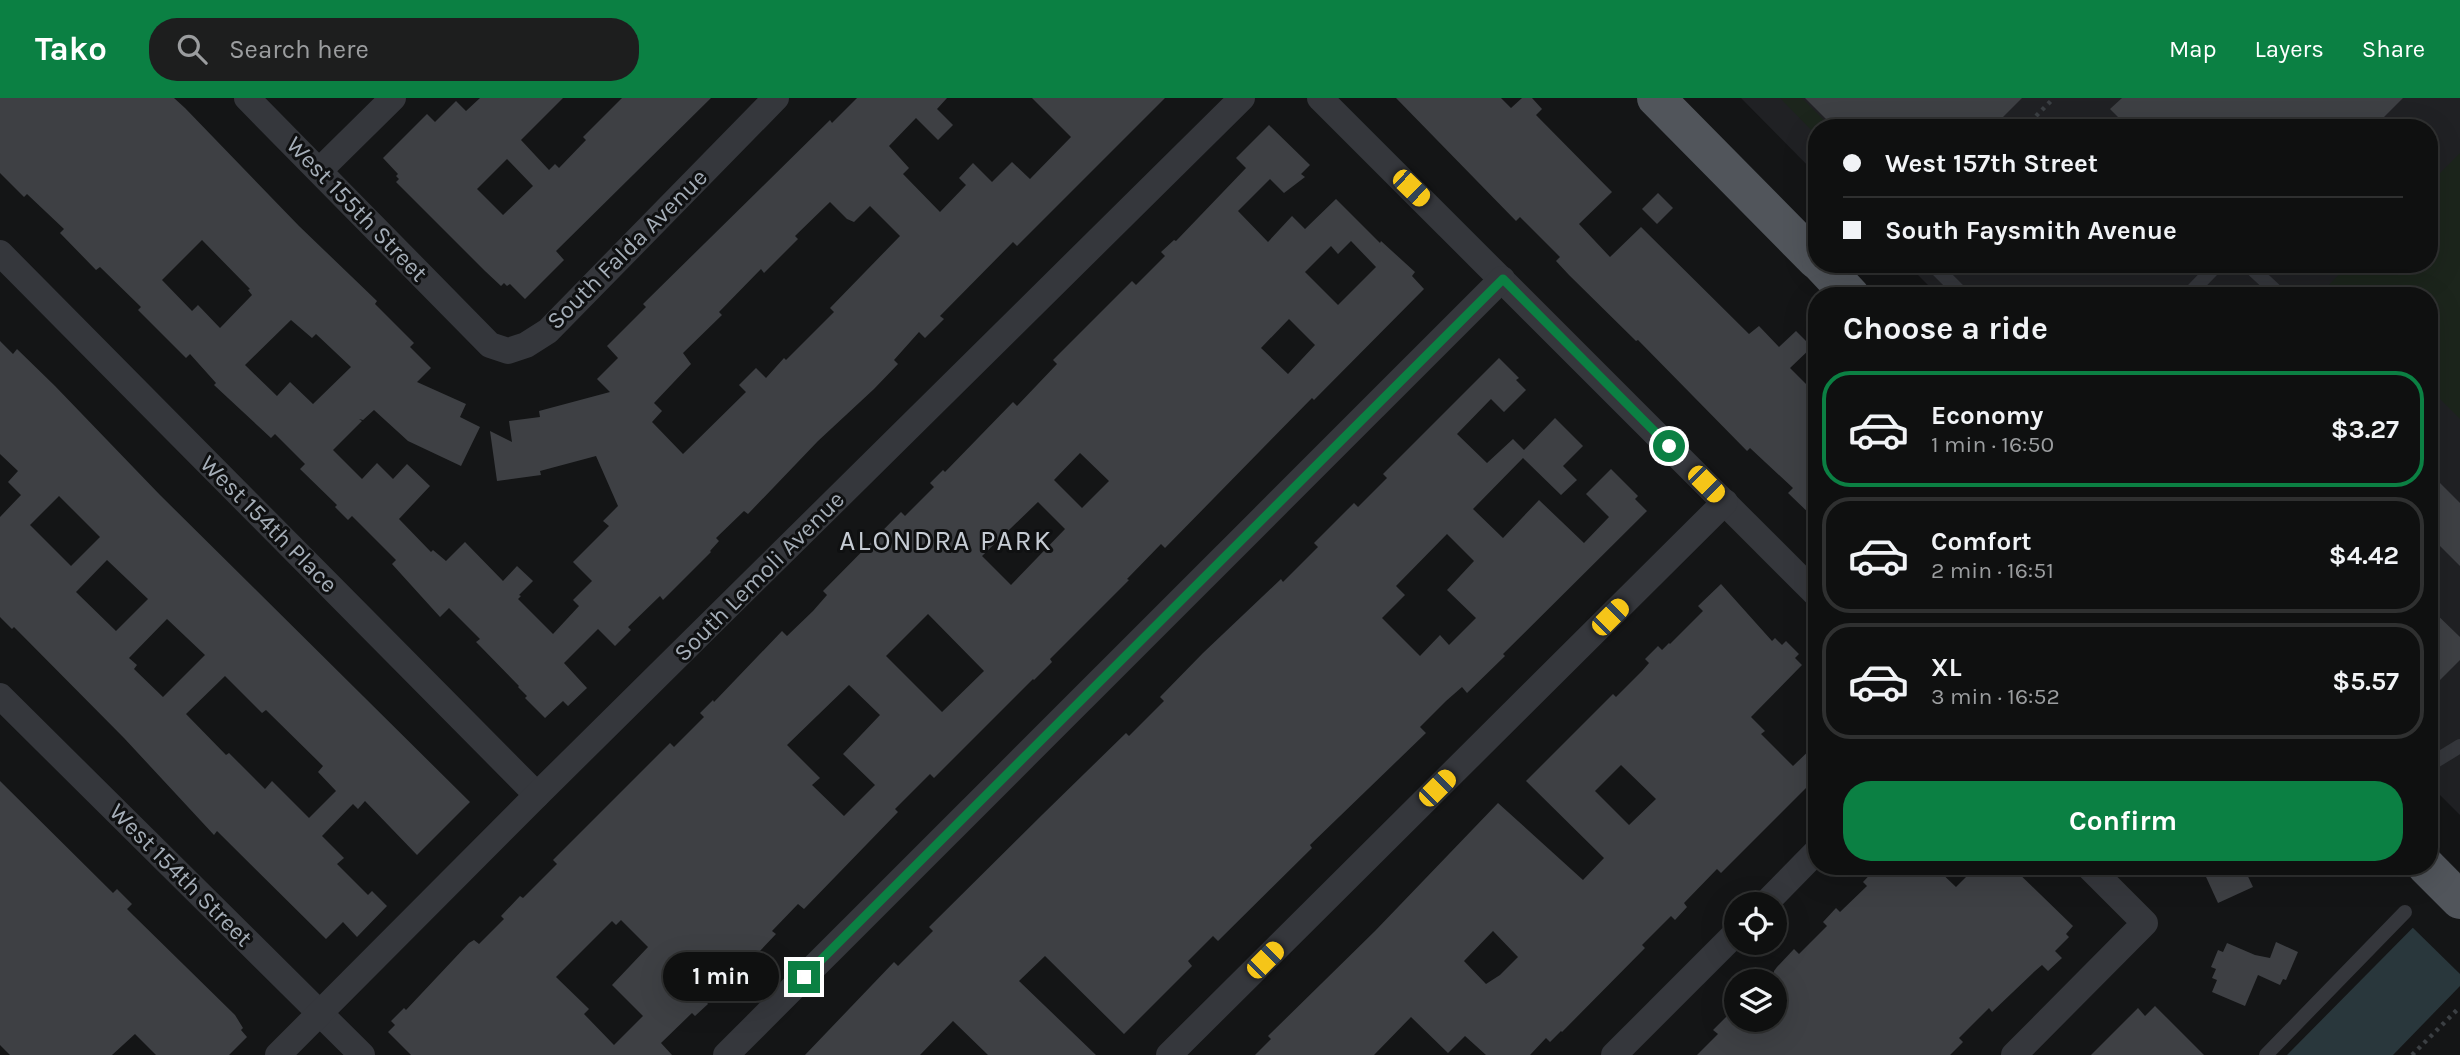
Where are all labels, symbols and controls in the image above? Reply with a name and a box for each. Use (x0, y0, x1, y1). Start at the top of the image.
search box (149, 18, 639, 81)
text: Tako (35, 30, 107, 68)
icon: search (173, 30, 211, 68)
text: Search here (229, 34, 369, 65)
text: Map (2169, 35, 2217, 63)
text: Layers (2255, 35, 2324, 63)
text: Share (2362, 35, 2425, 63)
street label: West 155th Street (281, 131, 433, 287)
text: West 157th Street (1885, 148, 2098, 179)
street label: South Falda Avenue (541, 163, 713, 335)
car (1389, 166, 1434, 210)
text: South Faysmith Avenue (1885, 215, 2177, 246)
text: Choose a ride (1843, 310, 2048, 347)
icon: car (1847, 398, 1910, 461)
text: Economy (1931, 400, 2043, 431)
text: $3.27 (2331, 414, 2399, 445)
route start (1653, 430, 1685, 462)
text: 1 min · 16:50 (1931, 431, 2054, 458)
street label: West 154th Place (195, 450, 343, 598)
car (1684, 462, 1729, 506)
street label: South Lemoli Avenue (668, 485, 850, 667)
district label: ALONDRA PARK (839, 524, 1053, 557)
icon: car (1847, 524, 1910, 587)
text: Comfort (1931, 526, 2032, 557)
text: $4.42 (2329, 540, 2399, 571)
text: 2 min · 16:51 (1931, 557, 2054, 584)
car (1588, 595, 1633, 639)
icon: car (1847, 650, 1910, 713)
text: XL (1931, 652, 1962, 683)
text: $5.57 (2332, 666, 2399, 697)
text: 3 min · 16:52 (1931, 683, 2060, 710)
car (1415, 766, 1460, 810)
button: Confirm (1843, 781, 2403, 861)
street label: West 154th Street (104, 798, 258, 952)
map controls (1724, 892, 1787, 1032)
button: locate (1724, 892, 1787, 955)
car (1243, 938, 1288, 982)
callout: 1 min (664, 952, 780, 1001)
route end (788, 961, 820, 993)
text: 1 min (692, 963, 750, 990)
button: layers (1724, 969, 1787, 1032)

